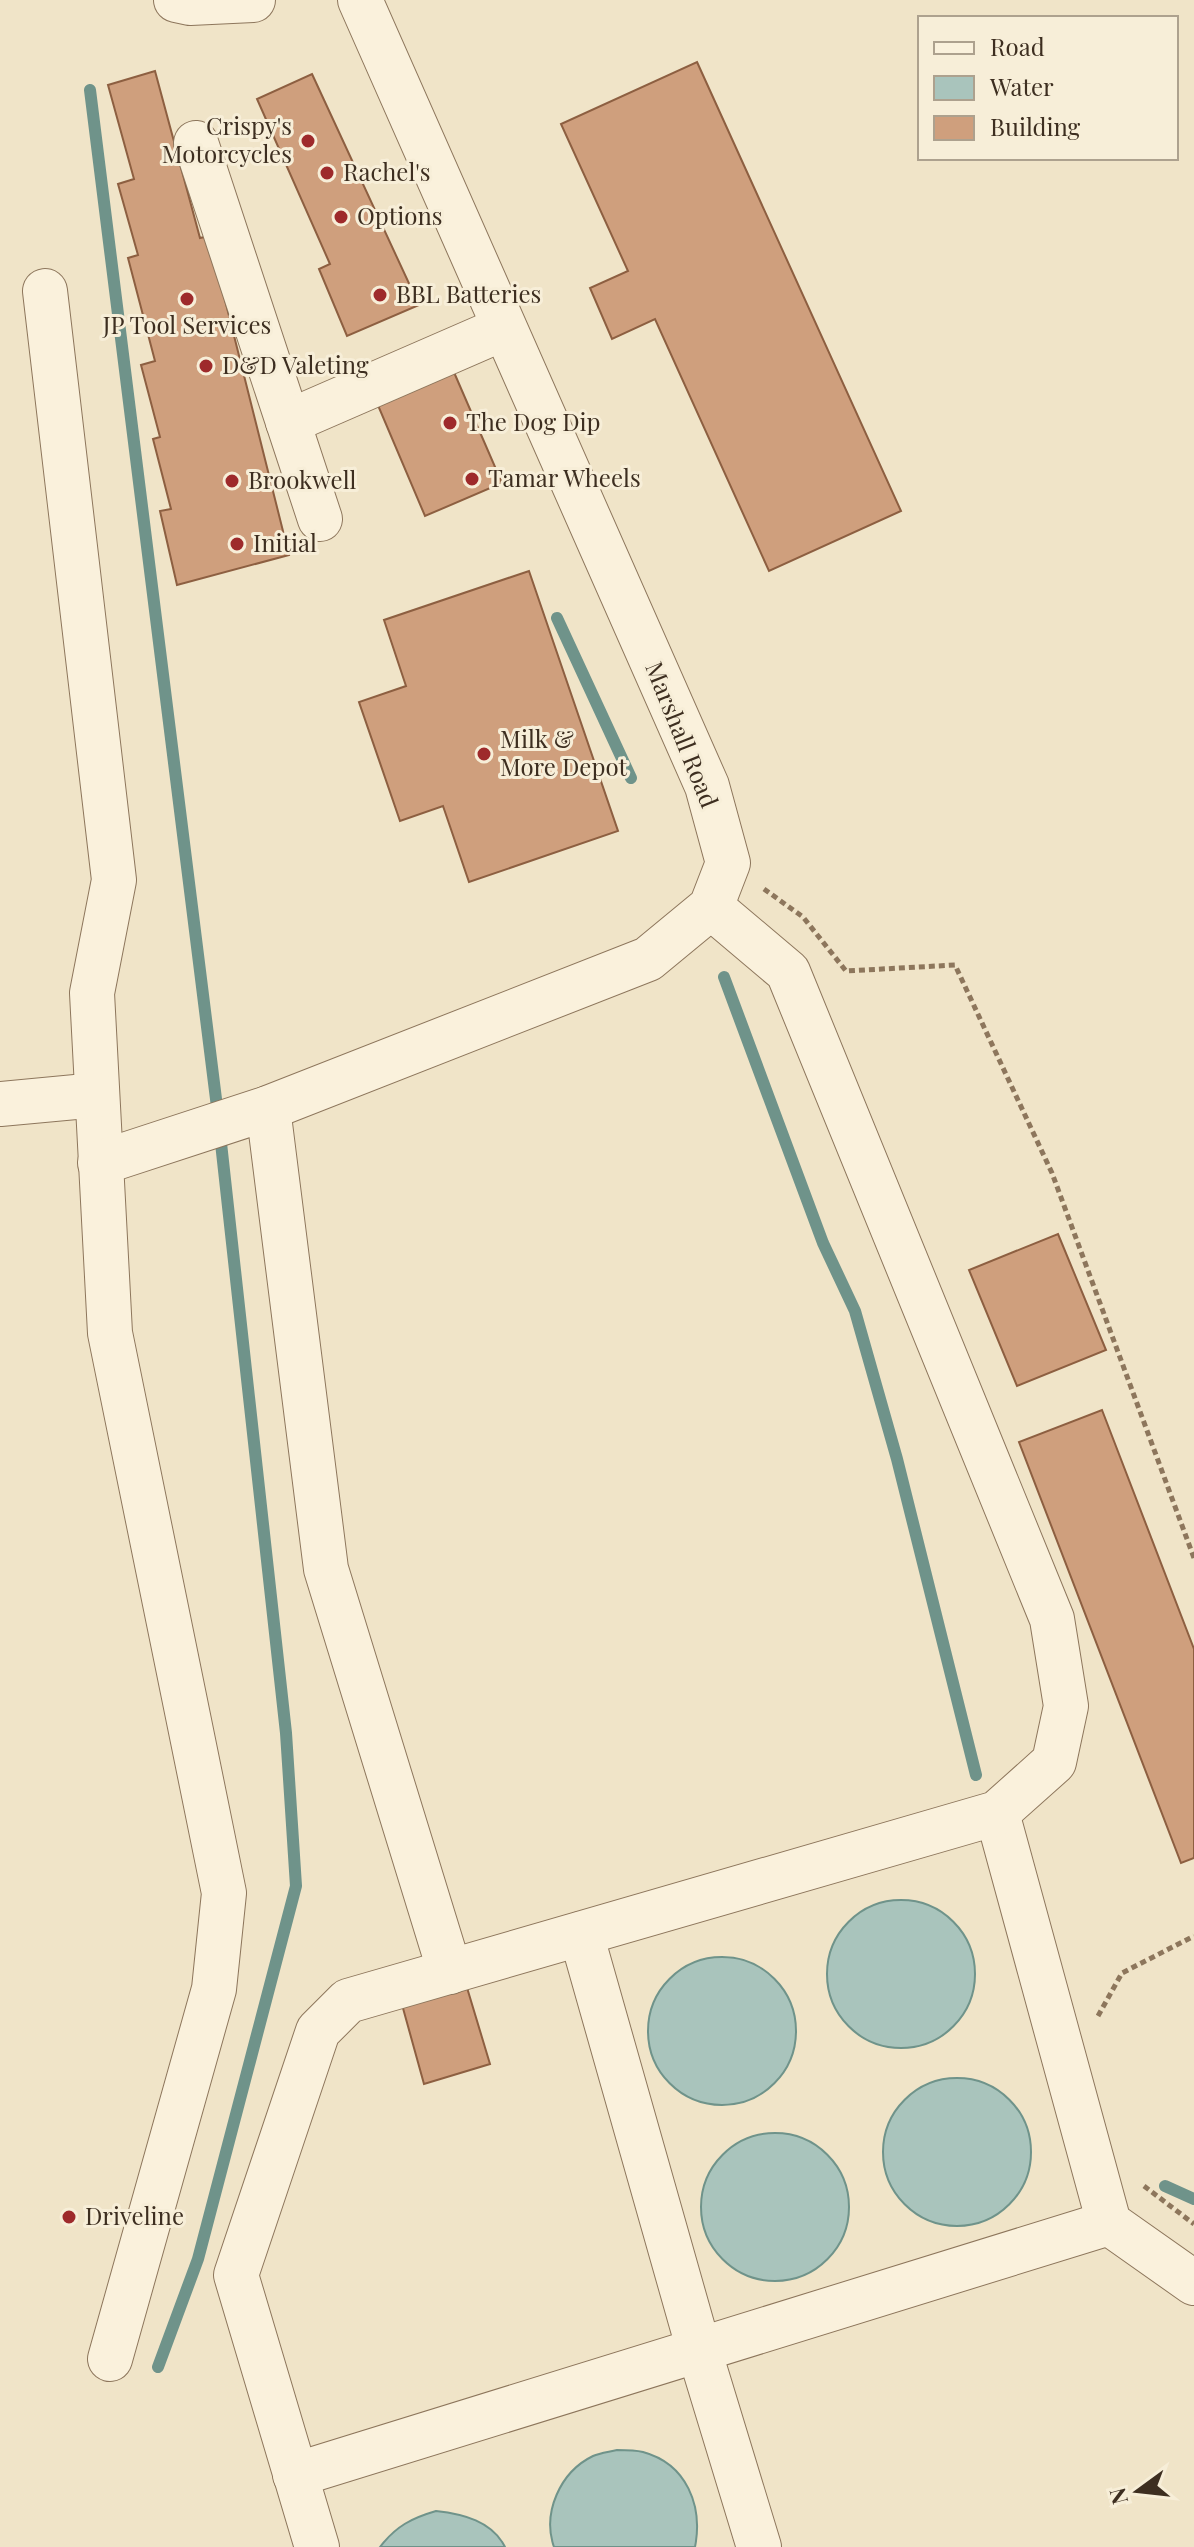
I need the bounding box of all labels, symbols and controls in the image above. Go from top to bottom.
legend [918,16,1178,160]
text: Road [990,30,1045,62]
text: Water [989,70,1054,102]
place label: Crispy's Motorcycles [162,109,292,169]
text: Building [990,110,1081,142]
marker: Crispy's Motorcycles [299,132,317,150]
place label: Rachel's [343,155,431,187]
marker: Rachel's [318,164,336,182]
place label: Options [357,199,442,231]
marker: Options [332,208,350,226]
place label: BBL Batteries [396,277,541,309]
marker: BBL Batteries [371,286,389,304]
marker: JP Tool Services [178,290,196,308]
place label: JP Tool Services [102,308,271,340]
place label: D&D Valeting [222,348,369,380]
marker: D&D Valeting [197,357,215,375]
place label: The Dog Dip [466,405,600,437]
marker: The Dog Dip [441,414,459,432]
place label: Tamar Wheels [488,461,641,493]
place label: Brookwell [248,463,357,495]
marker: Tamar Wheels [463,470,481,488]
marker: Brookwell [223,472,241,490]
place label: Initial [253,526,317,558]
marker: Initial [228,535,246,553]
street label: Marshall Road [639,657,727,812]
place label: Milk & More Depot [500,722,628,782]
marker: Milk & More Depot [475,745,493,763]
place label: Driveline [85,2199,184,2231]
marker: Driveline [60,2208,78,2226]
north arrow [1098,2451,1178,2531]
text: N [1101,2485,1134,2508]

